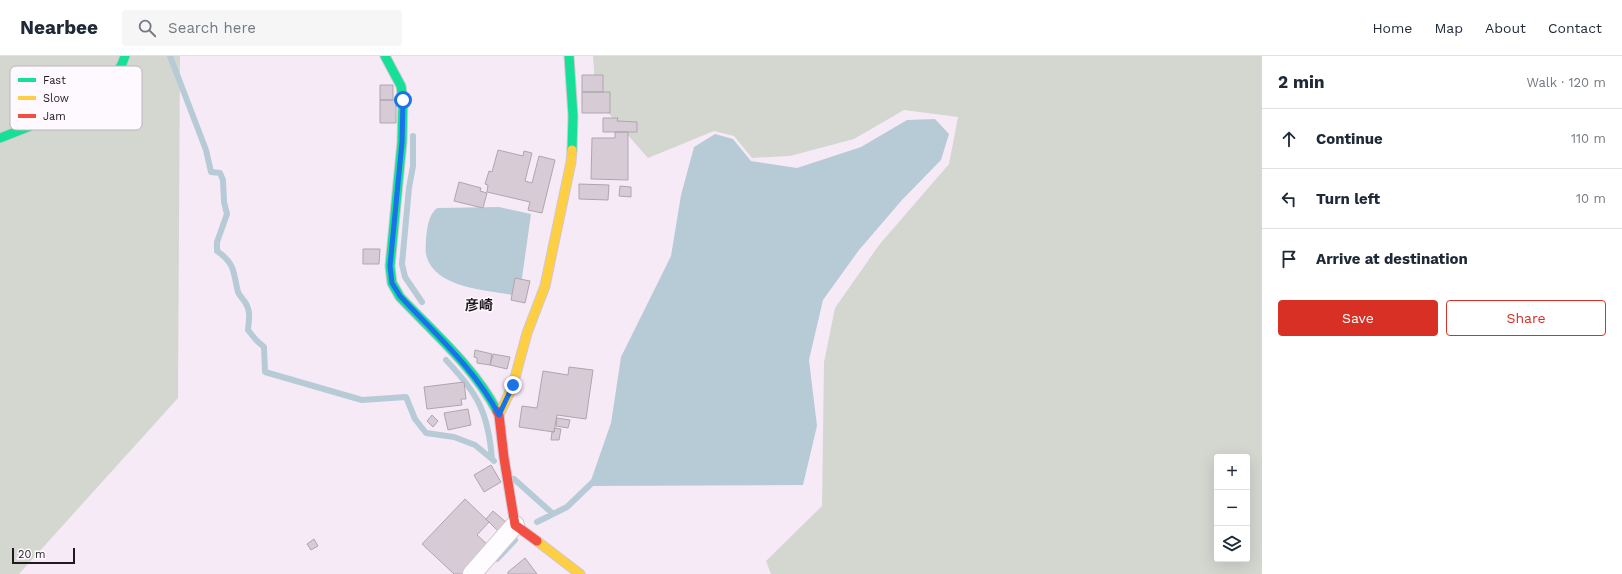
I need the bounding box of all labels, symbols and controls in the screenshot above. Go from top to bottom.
search box [122,10,402,46]
text: Nearbee [20,16,98,39]
icon: search [136,17,158,39]
text: Search here [168,19,256,37]
text: Home [1372,20,1412,36]
text: Map [1434,20,1463,36]
text: About [1485,20,1526,36]
text: Contact [1548,20,1602,36]
legend [10,66,142,130]
text: 2 min [1278,72,1324,92]
text: Fast [43,74,66,87]
text: Walk · 120 m [1527,75,1606,90]
route start [394,91,412,109]
text: Slow [43,92,69,105]
text: Jam [43,110,66,123]
icon: ahead [1278,128,1300,150]
text: Continue [1316,130,1383,148]
text: 110 m [1571,131,1606,146]
icon: left [1278,188,1300,210]
text: Turn left [1316,190,1380,208]
text: 10 m [1576,191,1606,206]
icon: arrive [1278,248,1300,270]
text: Arrive at destination [1316,250,1468,268]
district label: 彦崎 [465,297,493,313]
button: Save [1278,300,1438,336]
button: Share [1446,300,1606,336]
route end [504,376,522,394]
map controls [1214,454,1250,562]
button: + [1214,454,1250,490]
button: − [1214,490,1250,526]
button: layers [1214,526,1250,562]
scale bar [12,546,75,565]
text: 20 m [18,548,46,561]

